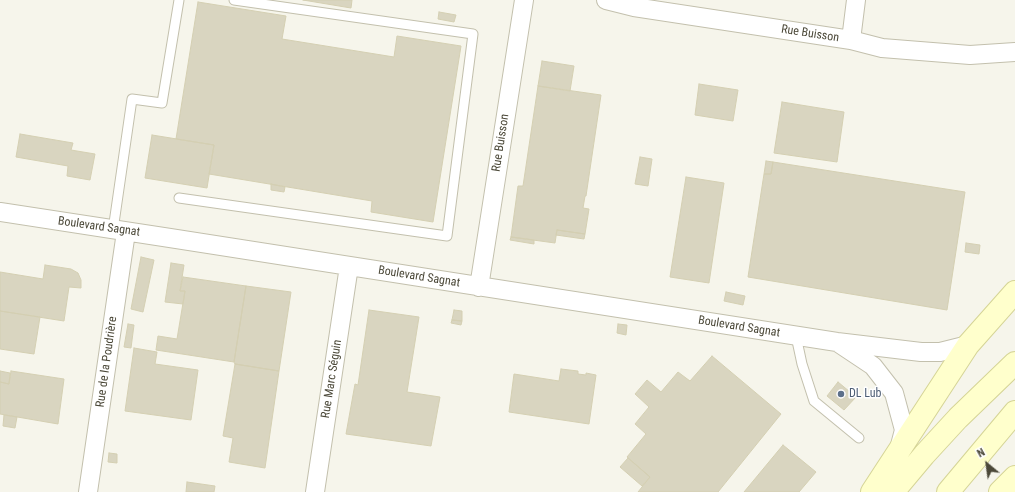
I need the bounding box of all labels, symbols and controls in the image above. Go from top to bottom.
street label: Rue Buisson [780,22,840,46]
street label: Rue Buisson [489,113,513,173]
street label: Boulevard Sagnat [57,214,141,240]
street label: Boulevard Sagnat [377,263,461,291]
street label: Boulevard Sagnat [697,313,781,341]
street label: Rue de la Poudrière [93,316,121,408]
street label: Rue Marc Séguin [319,339,345,419]
place label: DL Lub [849,387,881,401]
marker: DL Lub [836,389,846,399]
north arrow [967,444,1007,484]
text: N [975,446,987,460]

